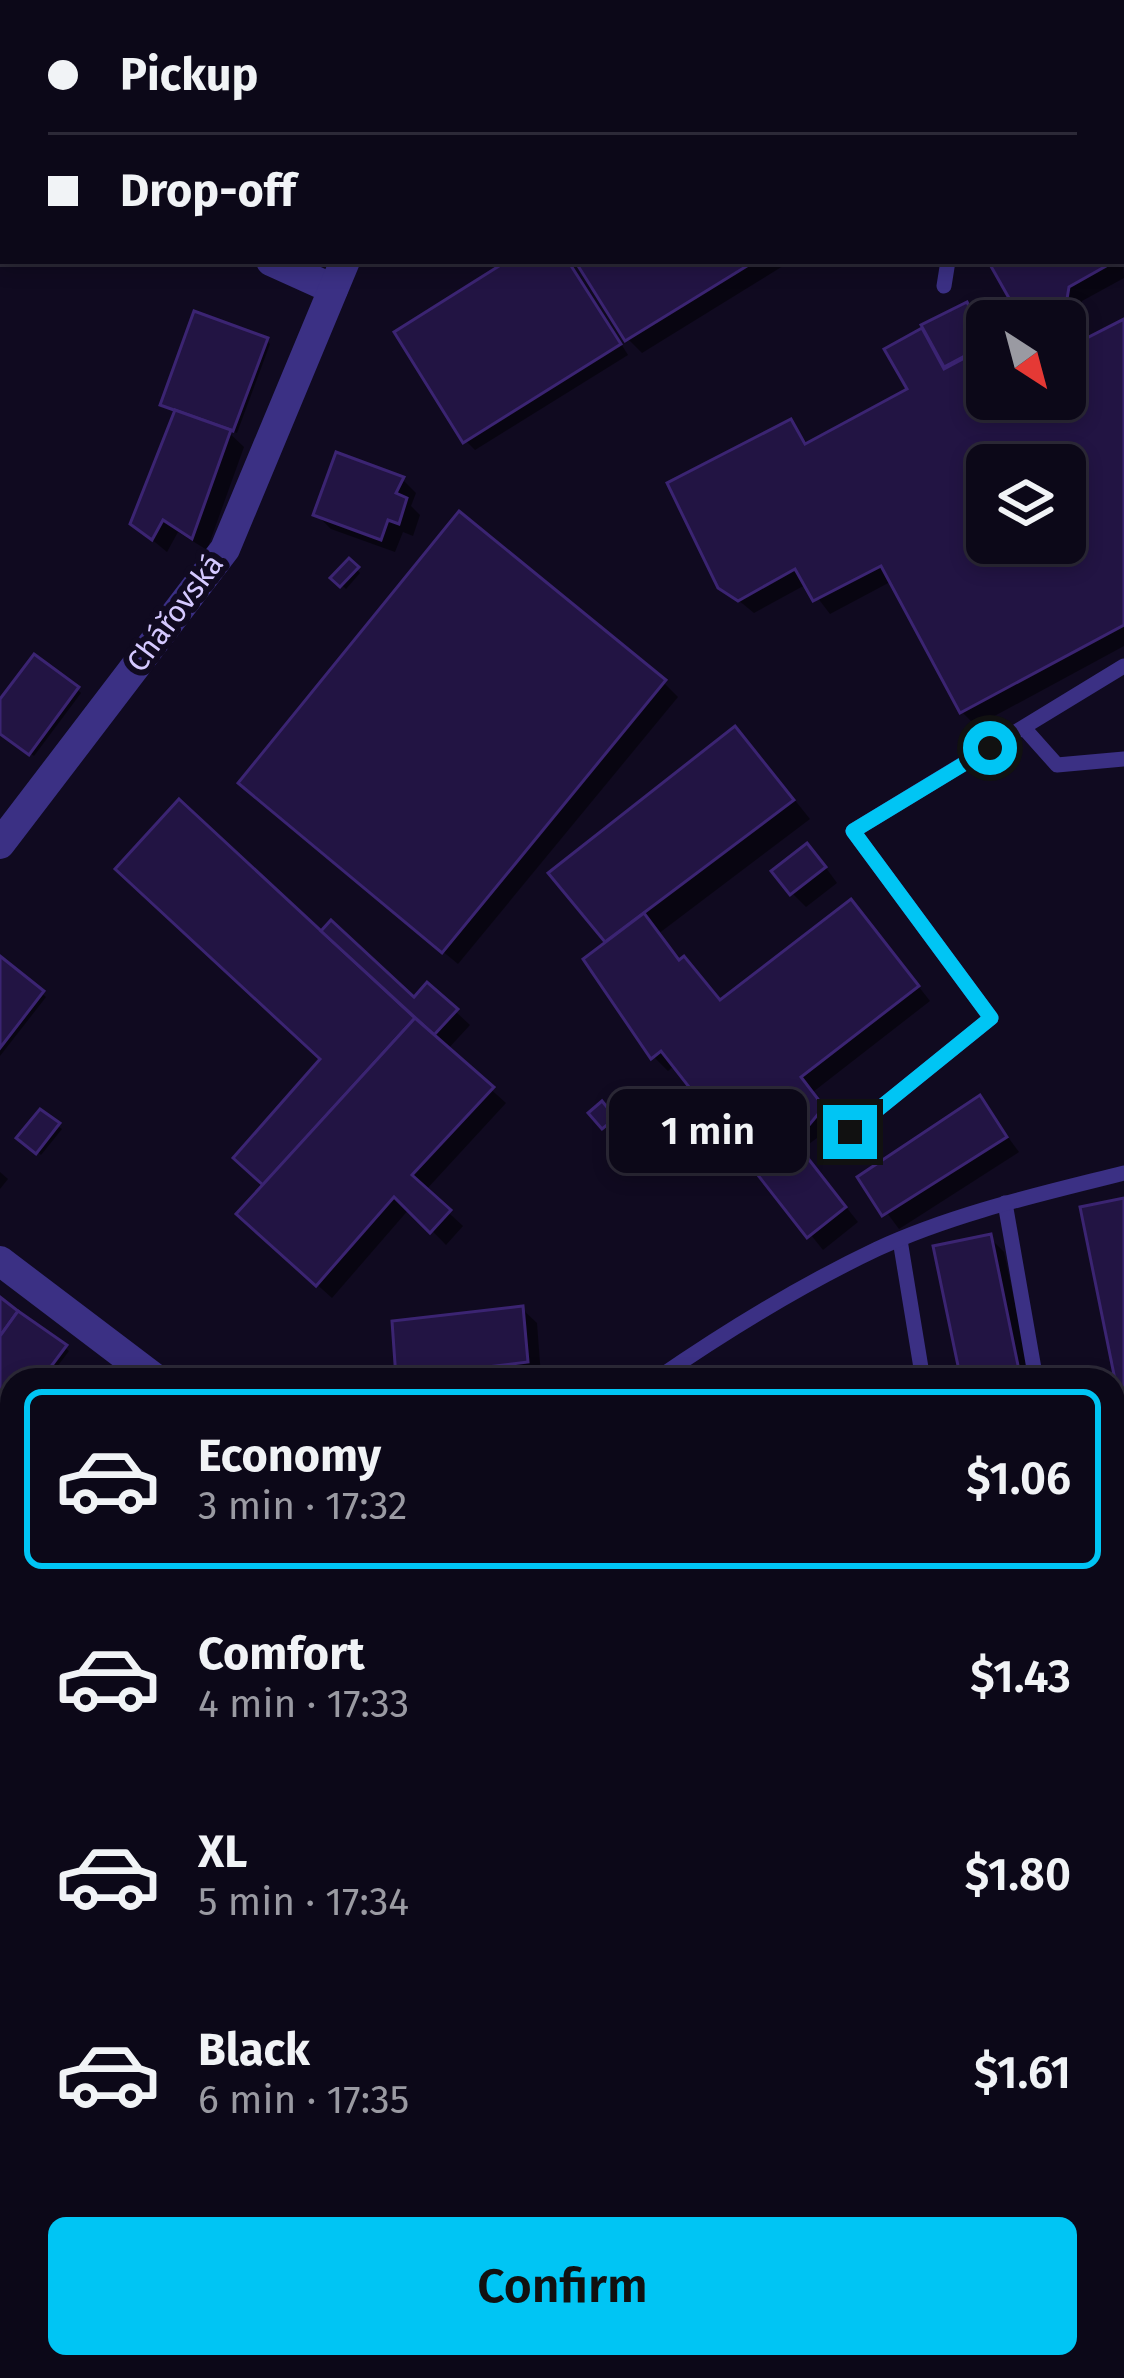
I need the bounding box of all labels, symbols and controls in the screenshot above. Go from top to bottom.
text: Pickup [120,48,258,102]
text: Drop-off [120,164,296,218]
north arrow [966,300,1086,420]
map controls [966,300,1086,564]
button: layers [966,444,1086,564]
street label: Chářovská [119,547,231,679]
route start [963,721,1017,775]
callout: 1 min [610,1090,808,1174]
route end [823,1105,877,1159]
text: 1 min [661,1108,755,1154]
icon: car [54,1425,162,1533]
text: Economy [198,1429,381,1483]
text: $1.06 [966,1452,1071,1506]
text: 3 min · 17:32 [198,1483,407,1529]
icon: car [54,1623,162,1731]
text: Comfort [198,1627,365,1681]
text: $1.43 [970,1650,1071,1704]
text: 4 min · 17:33 [198,1681,409,1727]
icon: car [54,1821,162,1929]
text: XL [198,1825,247,1879]
text: $1.80 [965,1848,1071,1902]
text: 5 min · 17:34 [198,1879,409,1925]
icon: car [54,2019,162,2127]
text: Black [198,2023,310,2077]
text: $1.61 [974,2046,1071,2100]
text: 6 min · 17:35 [198,2077,409,2123]
button: Confirm [48,2217,1077,2355]

